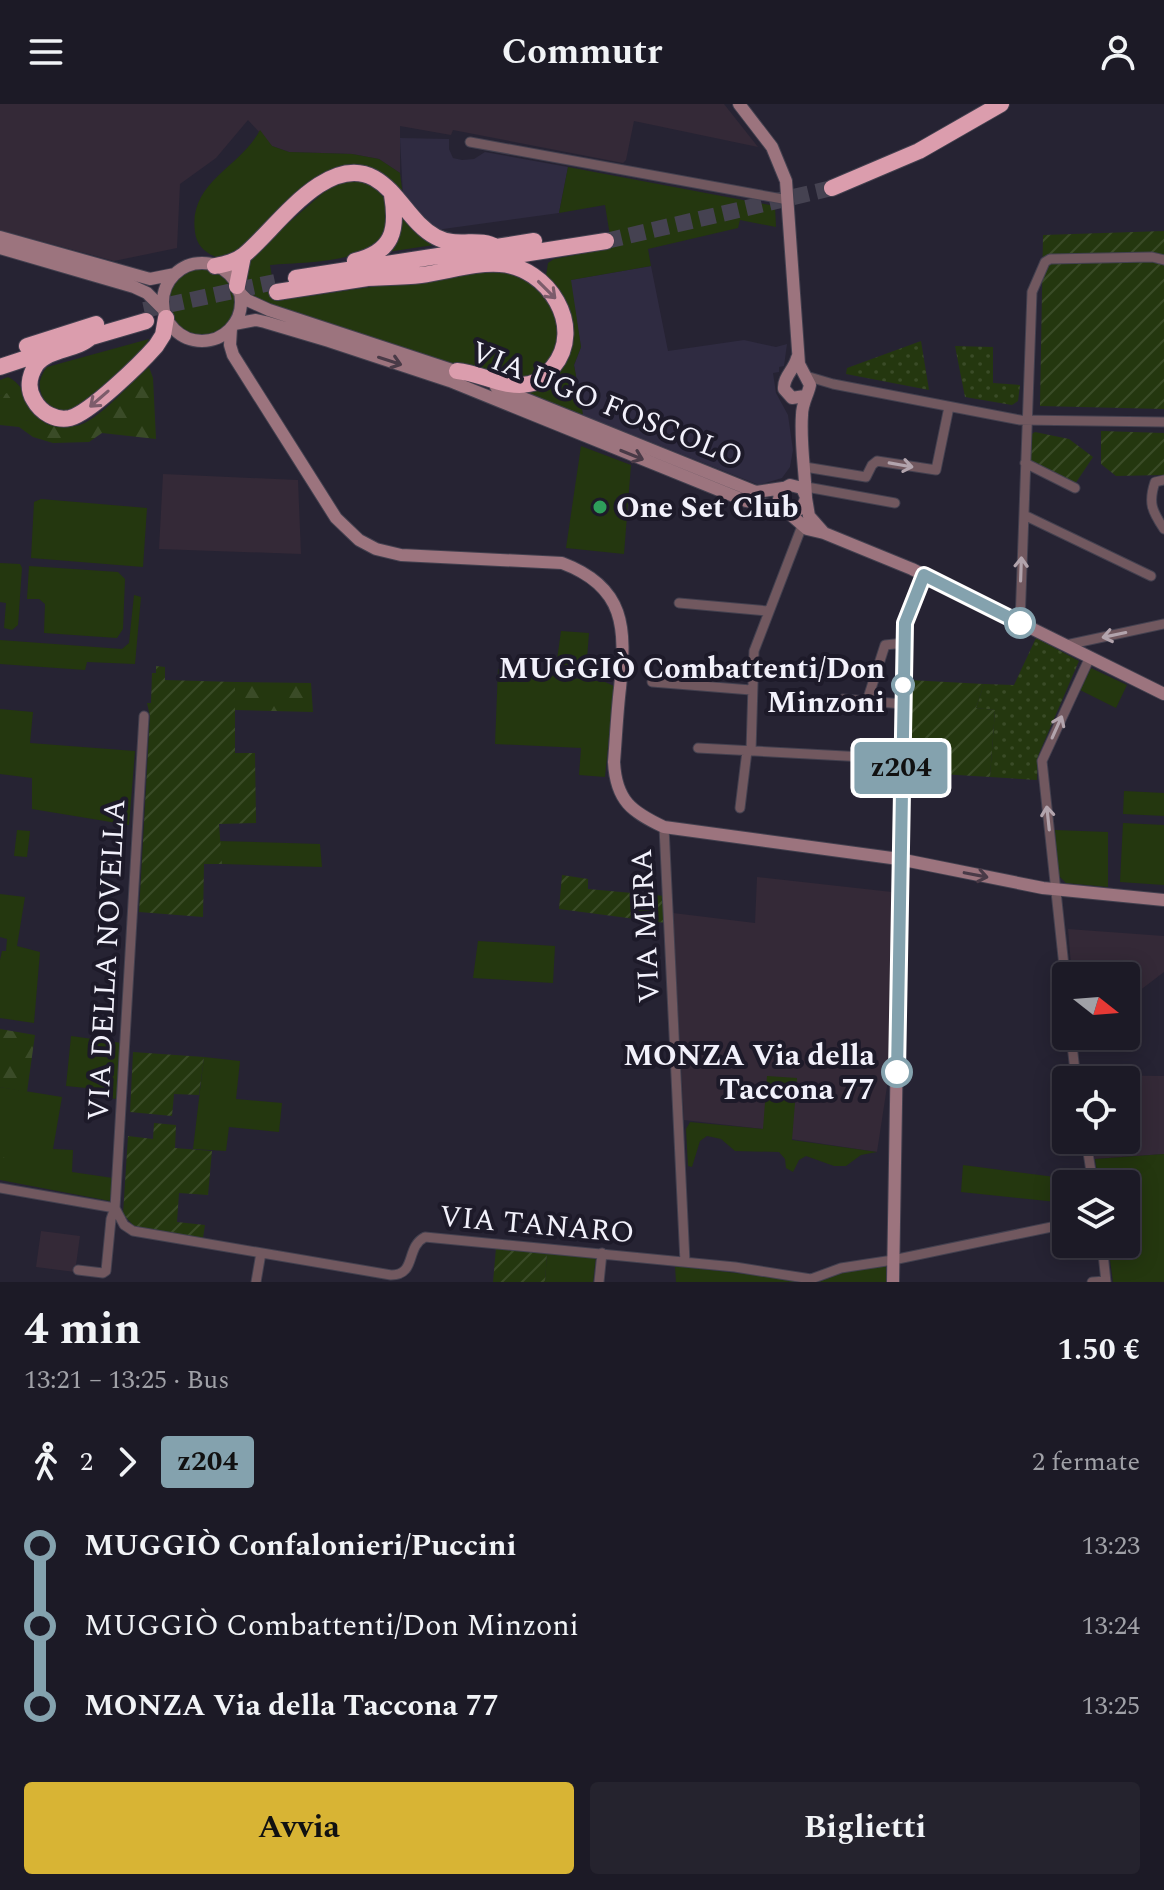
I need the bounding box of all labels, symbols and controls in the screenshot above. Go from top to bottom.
text: Commutr [502,25,662,80]
icon: menu [24,30,68,74]
icon: person [1096,30,1140,74]
one-way arrow [537,280,556,299]
street label: VIA UGO FOSCOLO [463,329,750,481]
one-way arrow [377,354,402,369]
one-way arrow [89,390,109,408]
one-way arrow [619,449,644,463]
one-way arrow [887,458,913,473]
place label: One Set Club [616,485,798,531]
marker: One Set Club [591,498,609,516]
one-way arrow [1014,556,1029,583]
unlabelled marker [1005,608,1035,638]
one-way arrow [1102,628,1128,643]
place label: MUGGIÒ Combattenti/Don Minzoni [499,646,885,726]
marker: MUGGIÒ Combattenti/Don Minzoni [892,674,914,696]
one-way arrow [1050,715,1065,739]
line badge: z204 [845,742,957,794]
text: z204 [870,746,932,789]
street label: VIA DELLA NOVELLA [76,798,138,1122]
one-way arrow [1040,805,1055,832]
street label: VIA MERA [619,848,673,1004]
one-way arrow [962,868,988,883]
north arrow [1052,962,1140,1050]
map controls [1052,962,1140,1258]
place label: MONZA Via della Taccona 77 [623,1033,876,1113]
marker: MONZA Via della Taccona 77 [882,1057,912,1087]
button: locate [1052,1066,1140,1154]
button: layers [1052,1170,1140,1258]
street label: VIA TANARO [438,1194,636,1256]
text: 4 min [24,1296,141,1363]
text: 1.50 € [1057,1327,1140,1373]
text: 13:21 – 13:25 · Bus [24,1360,229,1400]
icon: walk [24,1440,68,1484]
icon: forward [105,1440,149,1484]
text: z204 [177,1440,238,1483]
text: 2 [80,1442,93,1482]
text: 2 fermate [1032,1442,1140,1482]
text: MUGGIÒ Confalonieri/Puccini [84,1523,516,1569]
text: 13:23 [1081,1526,1140,1566]
text: MUGGIÒ Combattenti/Don Minzoni [84,1603,579,1649]
text: 13:24 [1081,1606,1140,1646]
text: MONZA Via della Taccona 77 [84,1683,499,1729]
text: 13:25 [1081,1686,1140,1726]
button: Avvia [24,1782,574,1874]
button: Biglietti [590,1782,1140,1874]

